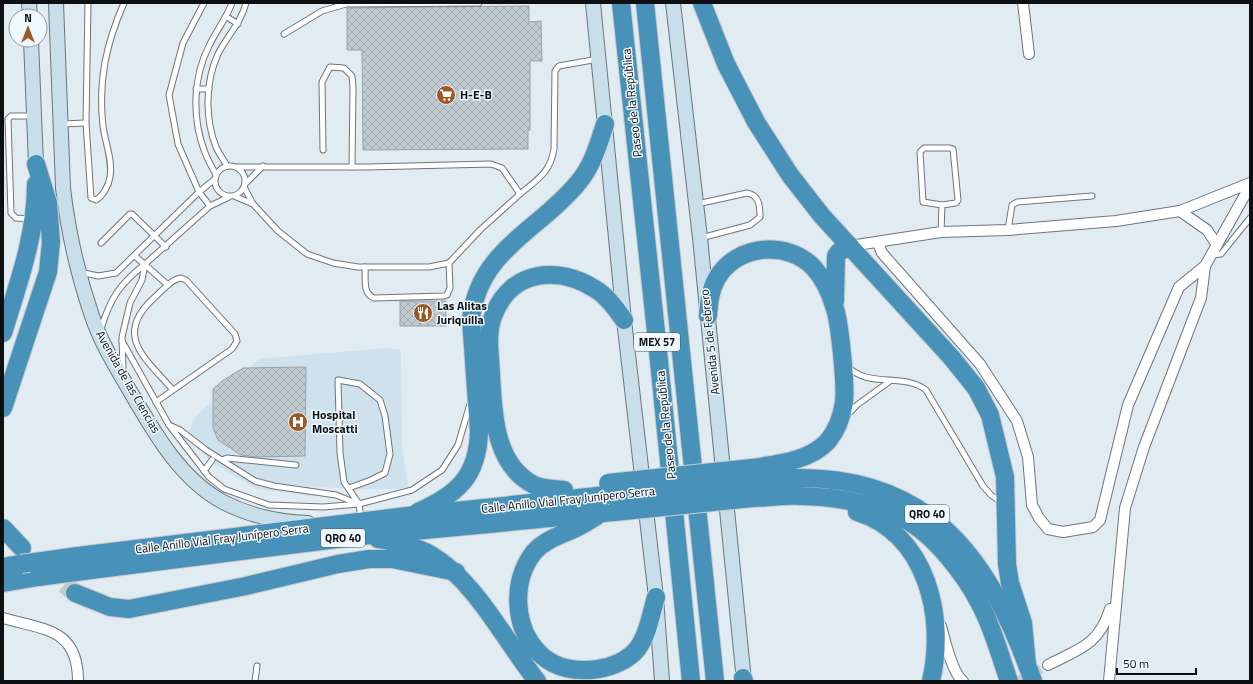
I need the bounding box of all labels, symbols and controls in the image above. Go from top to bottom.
north arrow [8,8,48,48]
text: N [24,10,32,26]
street label: Paseo de la República [616,48,647,158]
supermarket icon: H-E-B [435,84,457,106]
place label: H-E-B [460,85,492,104]
street label: Avenida 5 de Febrero [695,288,724,396]
place label: Las Alitas Juriquilla [437,296,487,329]
restaurant icon: Las Alitas Juriquilla [412,302,434,324]
street label: Avenida de las Ciencias [91,327,166,437]
road number: MEX 57 [634,333,680,351]
street label: Paseo de la República [650,370,681,480]
place label: Hospital Moscatti [312,405,358,438]
hospital icon: Hospital Moscatti [287,411,309,433]
street label: Calle Anillo Vial Fray Junípero Serra [480,481,656,518]
road number: QRO 40 [905,505,949,523]
street label: Calle Anillo Vial Fray Junípero Serra [134,518,310,559]
road number: QRO 40 [321,529,365,547]
scale bar [1117,650,1196,676]
text: 50 m [1123,654,1149,673]

